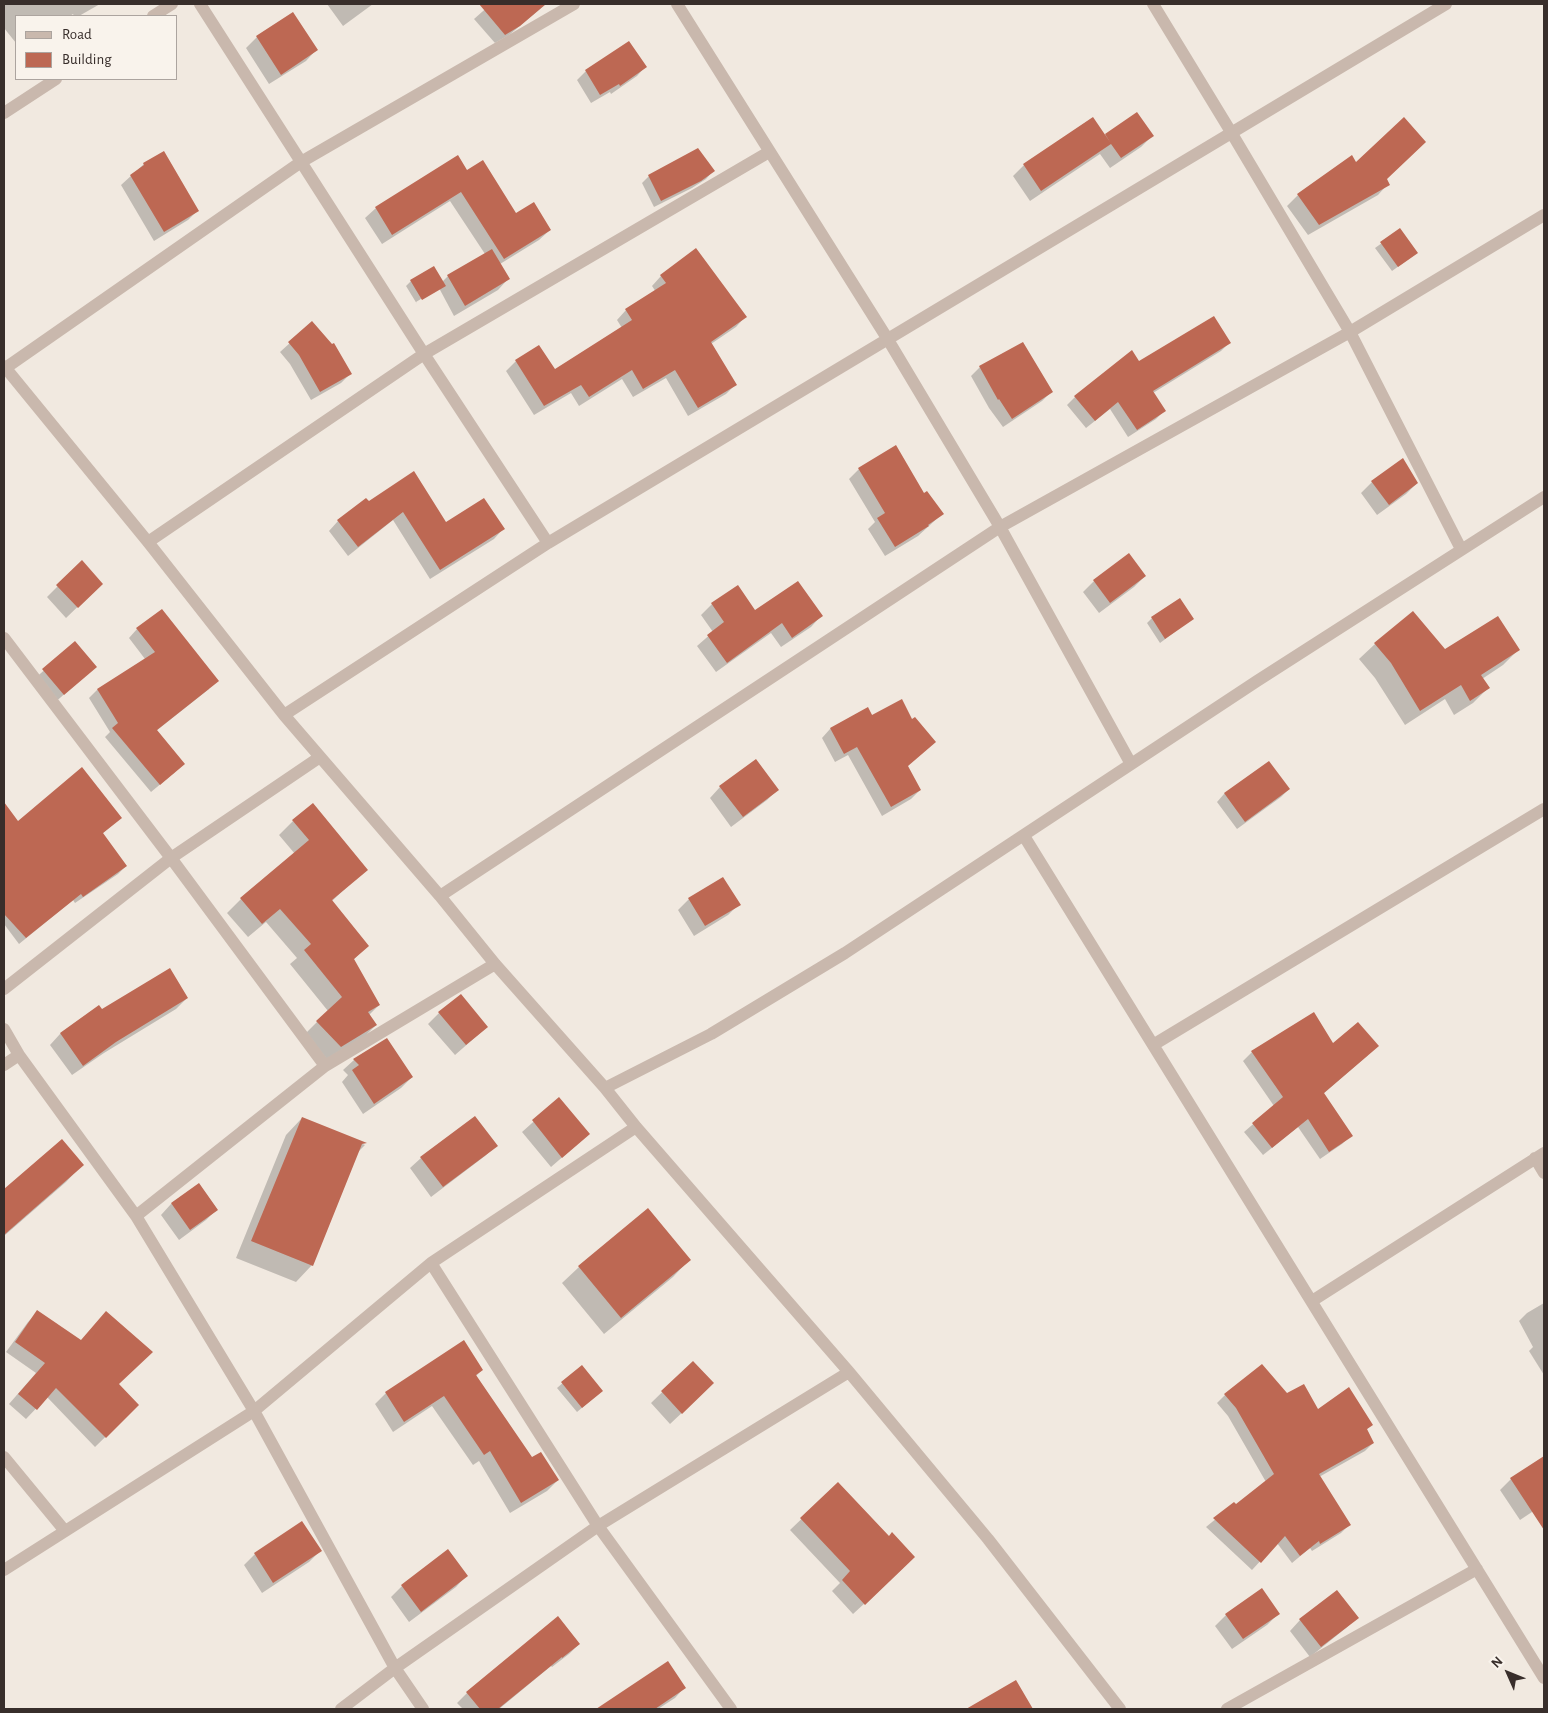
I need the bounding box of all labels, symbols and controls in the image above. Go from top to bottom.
legend [15,15,178,80]
text: Road [62,27,92,42]
text: Building [62,52,112,67]
north arrow [1483,1648,1533,1698]
text: N [1489,1654,1506,1671]

